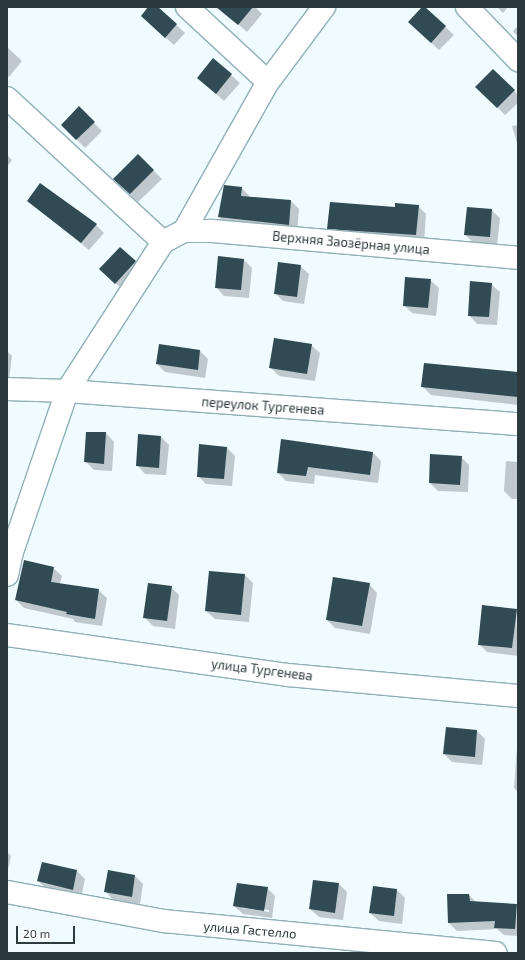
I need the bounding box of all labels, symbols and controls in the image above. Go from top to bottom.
street label: Верхняя Заозёрная улица [272,228,430,258]
street label: переулок Тургенева [201,394,325,418]
street label: улица Тургенева [210,656,314,684]
scale bar [18,918,77,944]
street label: улица Гастелло [203,918,297,942]
text: 20 m [23,926,50,940]

